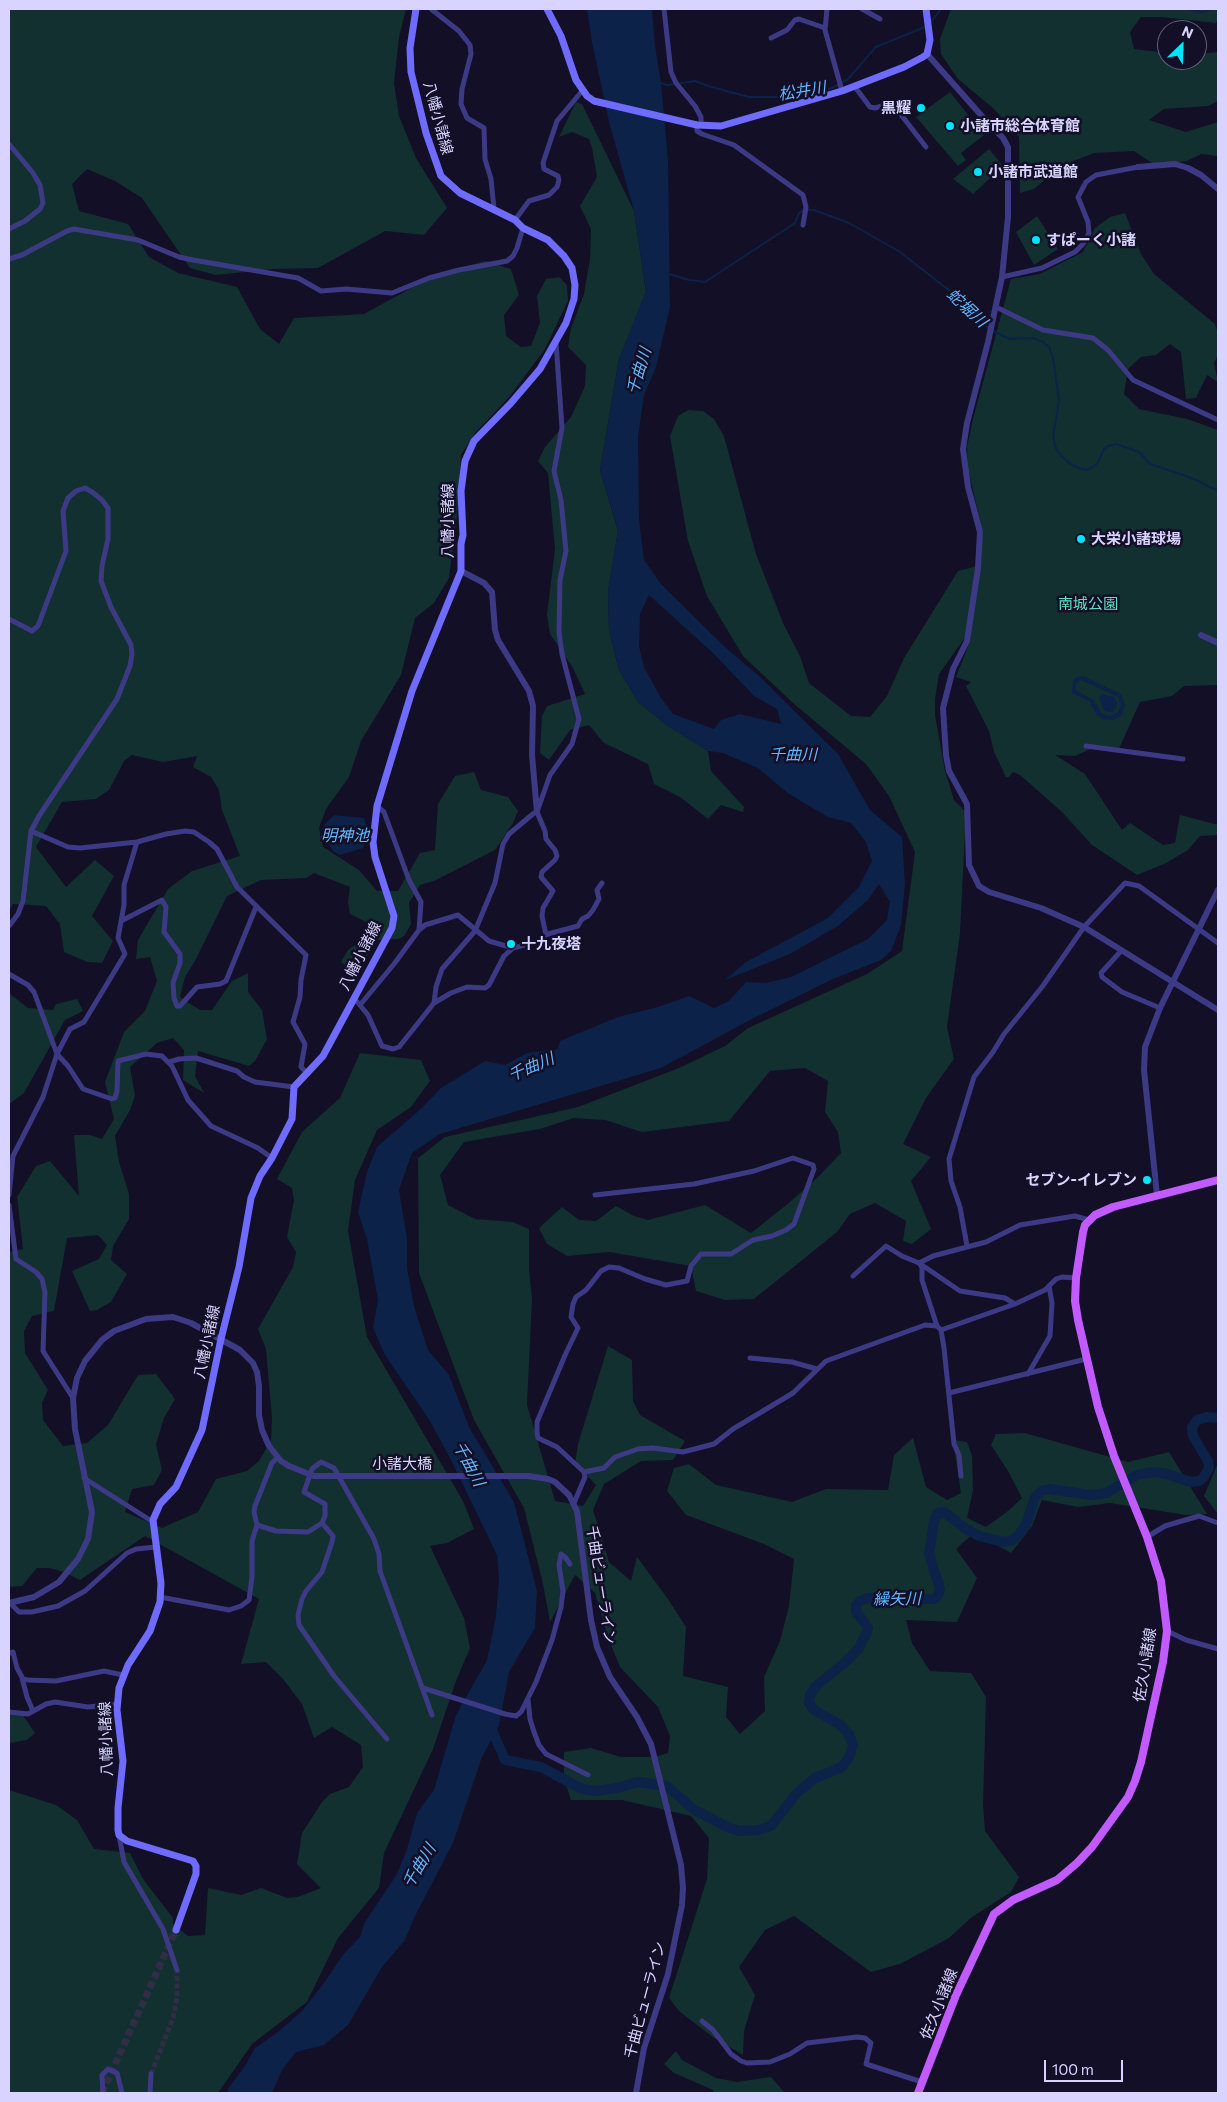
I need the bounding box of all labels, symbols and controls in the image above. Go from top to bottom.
north arrow [1157,20,1207,70]
text: N [1180,22,1196,42]
water label: 松井川 [777,78,827,104]
street label: 八幡小諸線 [420,79,456,157]
place label: 黒耀 [881,99,911,117]
marker: 黒耀 [915,102,927,114]
place label: 小諸市総合体育館 [960,117,1080,135]
marker: 小諸市総合体育館 [944,120,956,132]
place label: 小諸市武道館 [988,163,1078,181]
marker: 小諸市武道館 [972,166,984,178]
place label: すぱーく小諸 [1046,231,1136,249]
marker: すぱーく小諸 [1030,234,1042,246]
water label: 蛇堀川 [943,285,991,331]
water label: 千曲川 [623,345,655,397]
street label: 八幡小諸線 [439,484,457,558]
place label: 大栄小諸球場 [1091,530,1181,548]
marker: 大栄小諸球場 [1075,533,1087,545]
park label: 南城公園 [1058,595,1118,613]
water label: 千曲川 [769,745,817,765]
water label: 明神池 [321,826,369,846]
street label: 八幡小諸線 [335,919,385,993]
place label: 十九夜塔 [521,935,581,953]
marker: 十九夜塔 [505,938,517,950]
water label: 千曲川 [505,1049,557,1085]
place label: セブン-イレブン [1026,1171,1137,1189]
marker: セブン-イレブン [1141,1174,1153,1186]
street label: 八幡小諸線 [190,1303,224,1381]
water label: 千曲川 [449,1438,489,1490]
street label: 小諸大橋 [372,1455,432,1473]
street label: 千曲ビューライン [583,1524,619,1646]
water label: 繰矢川 [873,1589,921,1609]
street label: 佐久小諸線 [1130,1627,1160,1703]
street label: 八幡小諸線 [96,1701,116,1777]
water label: 千曲川 [398,1840,440,1892]
street label: 千曲ビューライン [621,1940,669,2060]
street label: 佐久小諸線 [917,1966,961,2042]
scale bar [1047,2050,1126,2082]
text: 100 m [1052,2060,1094,2078]

